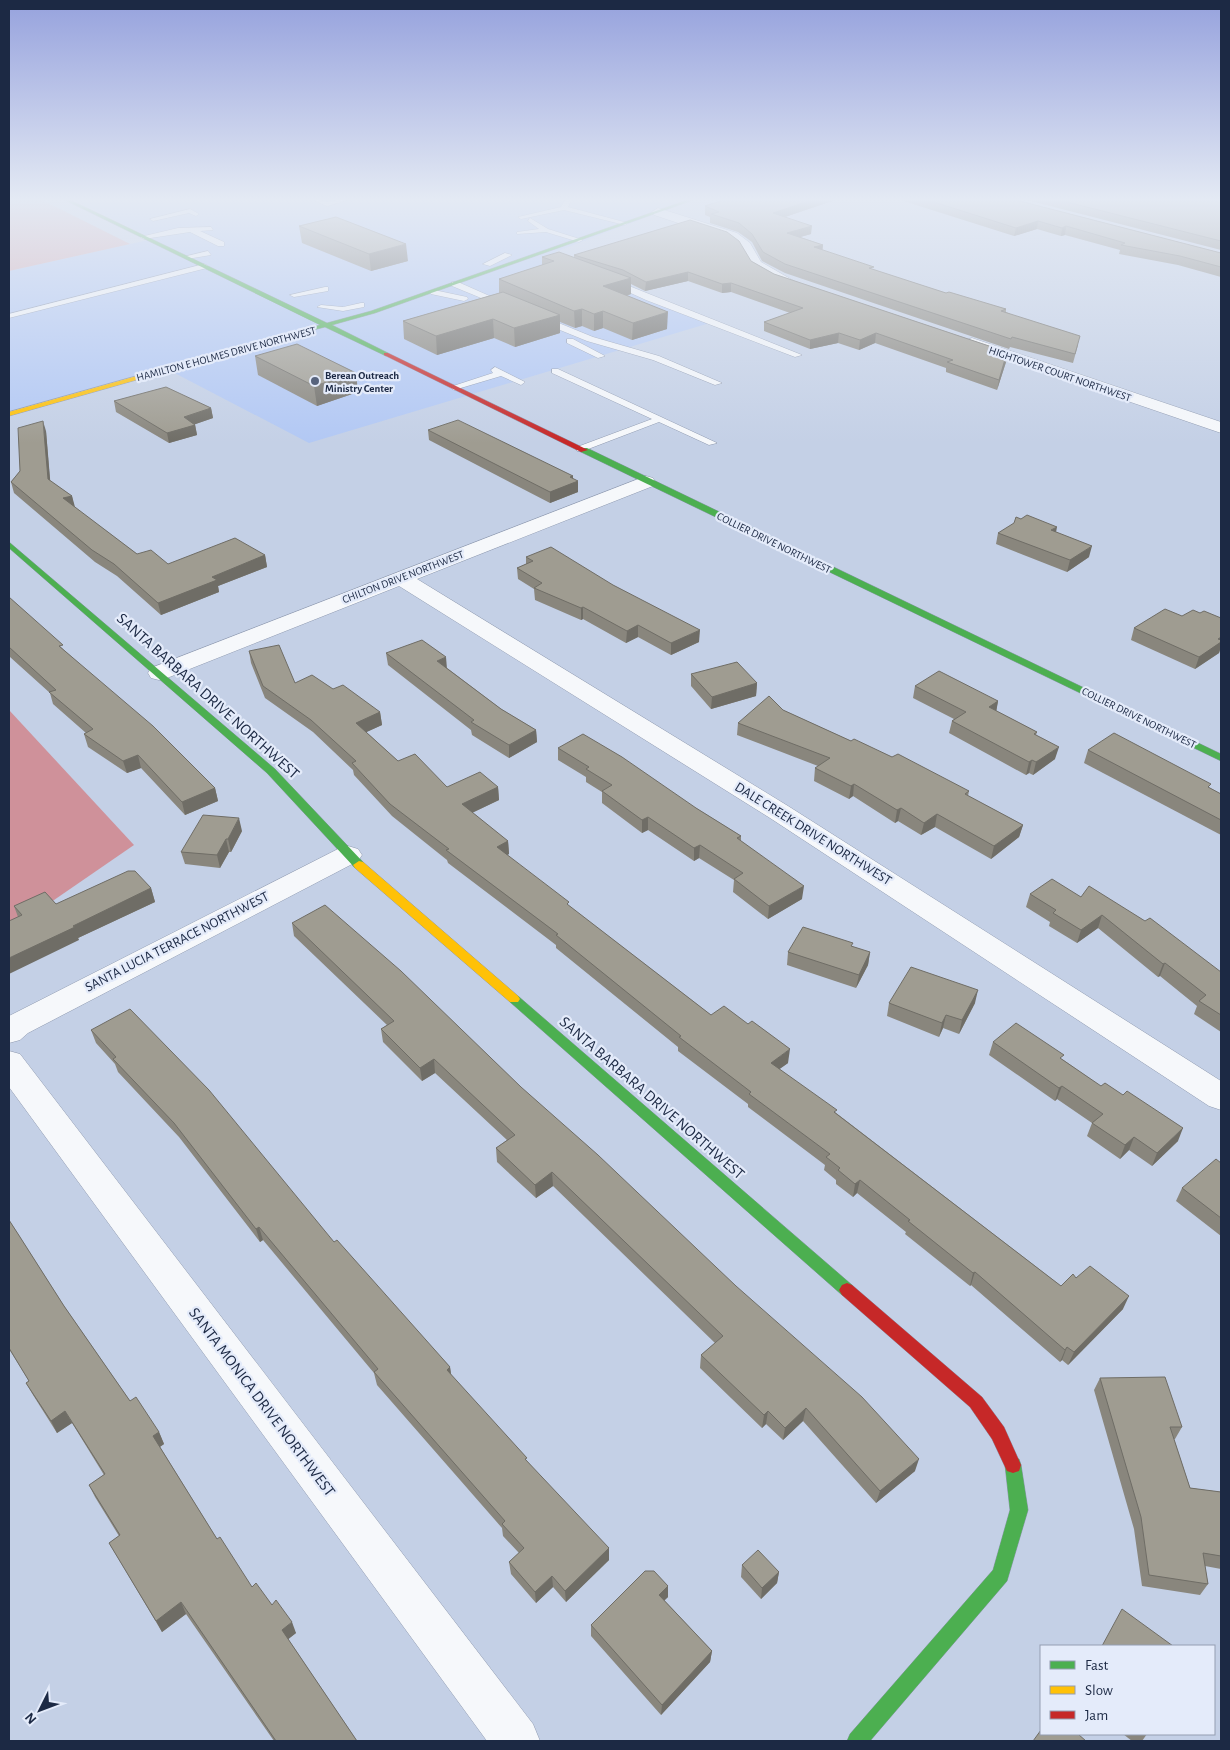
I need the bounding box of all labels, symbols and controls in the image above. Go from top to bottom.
street label: HAMILTON E HOLMES DRIVE NORTHWEST [135,325,318,383]
street label: HIGHTOWER COURT NORTHWEST [987,344,1133,404]
place label: Berean Outreach Ministry Center [325,370,399,394]
marker: Berean Outreach Ministry Center [309,375,321,387]
street label: COLLIER DRIVE NORTHWEST [715,511,833,576]
street label: CHILTON DRIVE NORTHWEST [341,549,466,605]
street label: SANTA BARBARA DRIVE NORTHWEST [114,610,302,782]
street label: COLLIER DRIVE NORTHWEST [1080,686,1198,751]
street label: DALE CREEK DRIVE NORTHWEST [732,780,894,888]
street label: SANTA LUCIA TERRACE NORTHWEST [83,889,271,995]
street label: SANTA BARBARA DRIVE NORTHWEST [557,1014,748,1183]
street label: SANTA MONICA DRIVE NORTHWEST [186,1305,338,1499]
legend [1040,1645,1215,1735]
text: Fast [1085,1658,1109,1673]
text: Slow [1085,1683,1113,1698]
north arrow [15,1685,65,1735]
text: Jam [1085,1708,1108,1723]
text: N [23,1710,40,1726]

